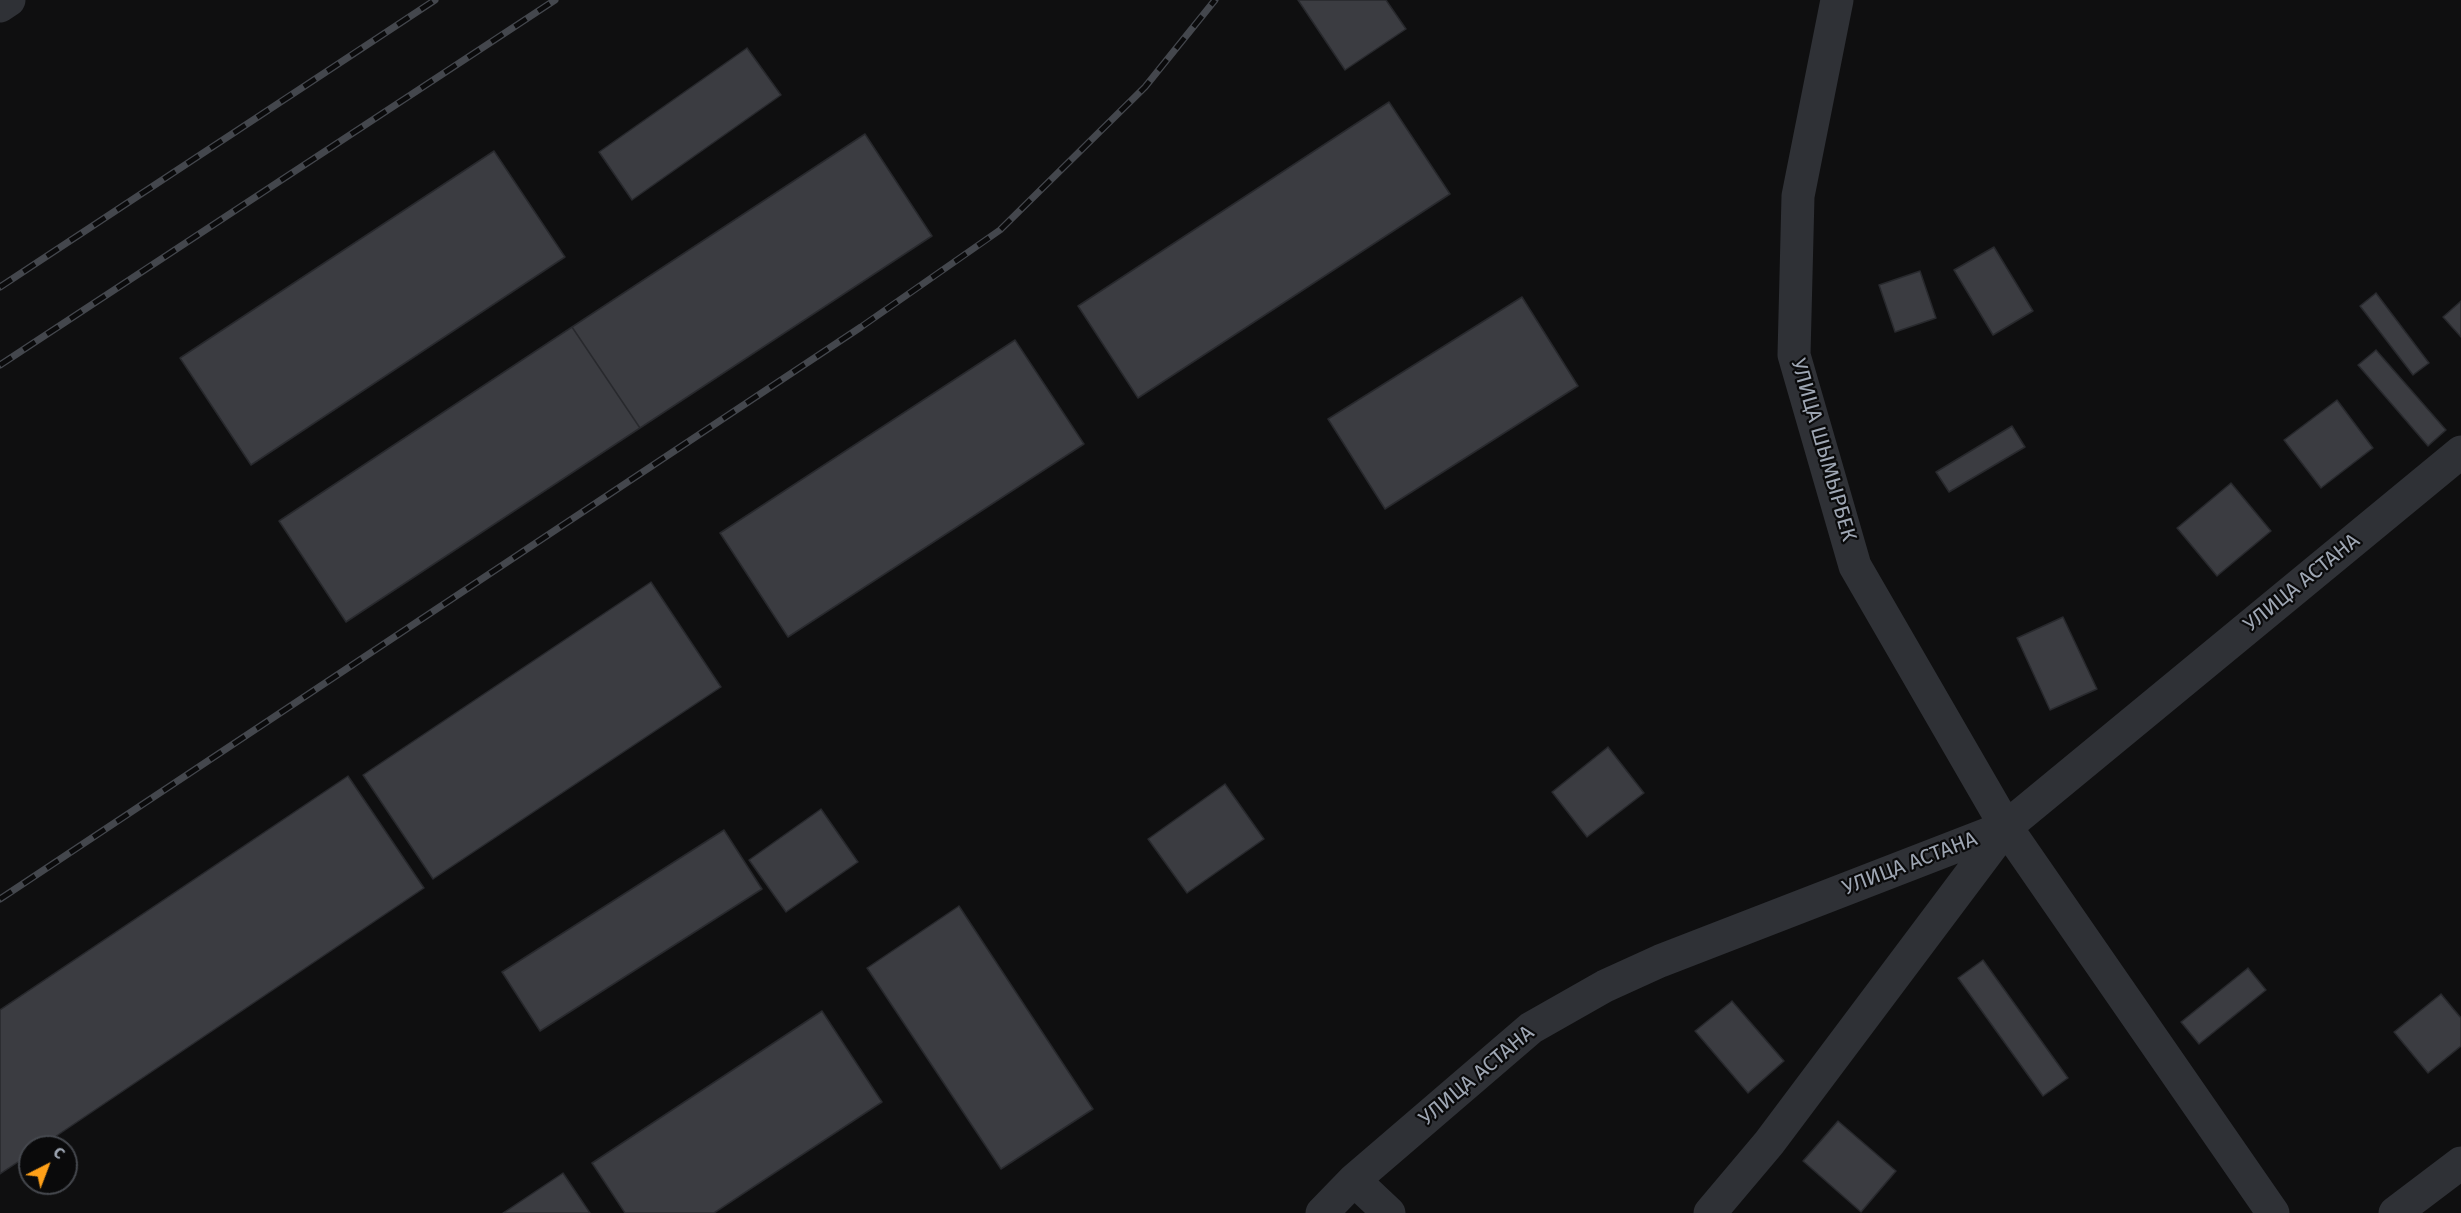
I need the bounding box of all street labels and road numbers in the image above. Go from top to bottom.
street label: УЛИЦА ШЫМЫРБЕК [1785,356,1861,544]
street label: УЛИЦА АСТАНА [2239,528,2365,638]
street label: УЛИЦА АСТАНА [1839,827,1981,901]
street label: УЛИЦА АСТАНА [1414,1021,1540,1131]

